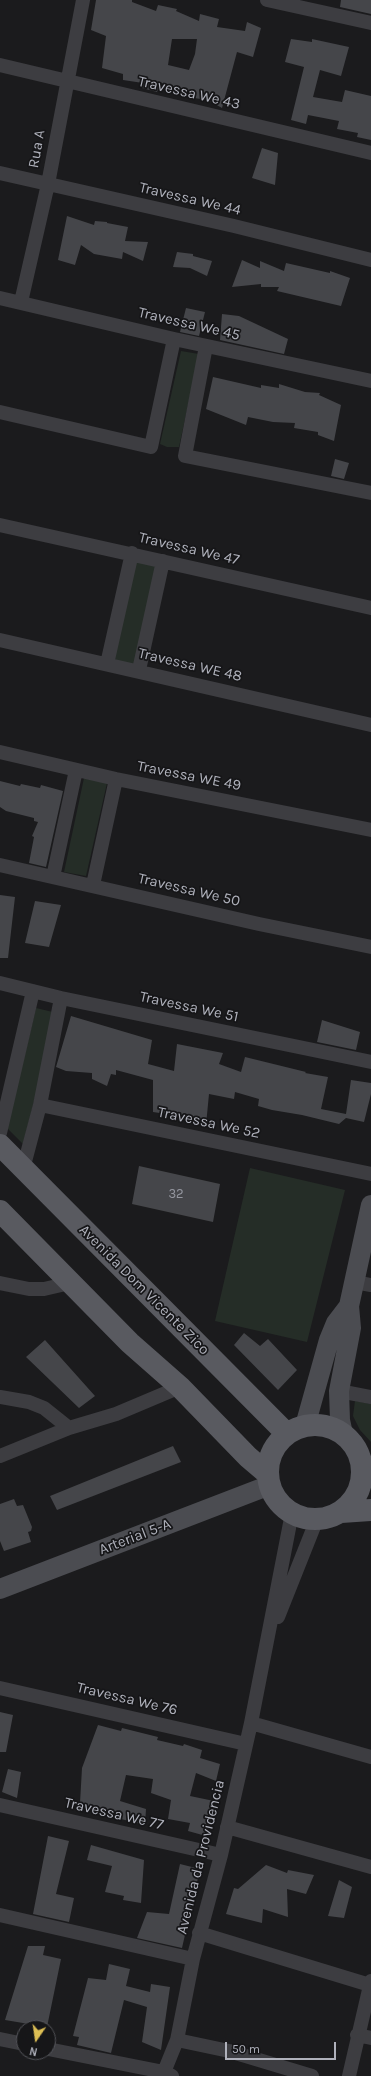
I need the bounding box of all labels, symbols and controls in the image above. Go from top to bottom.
street label: Travessa We 43 [136,72,242,114]
street label: Rua A [25,128,49,170]
street label: Travessa We 44 [137,179,243,219]
street label: Travessa We 45 [136,304,242,344]
street label: Travessa We 47 [137,529,241,569]
street label: Travessa WE 48 [136,644,244,686]
street label: Travessa WE 49 [136,757,242,795]
street label: Travessa We 50 [136,869,242,911]
street label: Travessa We 51 [138,988,240,1026]
street label: Travessa We 52 [156,1103,262,1143]
house number: 32 [168,1186,184,1202]
street label: Avenida Dom Vicente Zico [75,1221,213,1359]
street label: Arterial 5-A [96,1515,174,1559]
street label: Travessa We 76 [75,1679,179,1719]
street label: Avenida da Providencia [173,1778,229,1936]
street label: Travessa We 77 [63,1794,165,1834]
north arrow [16,2020,56,2060]
scale bar [227,2034,338,2060]
text: 50 m [232,2042,260,2056]
text: N [28,2044,39,2058]

